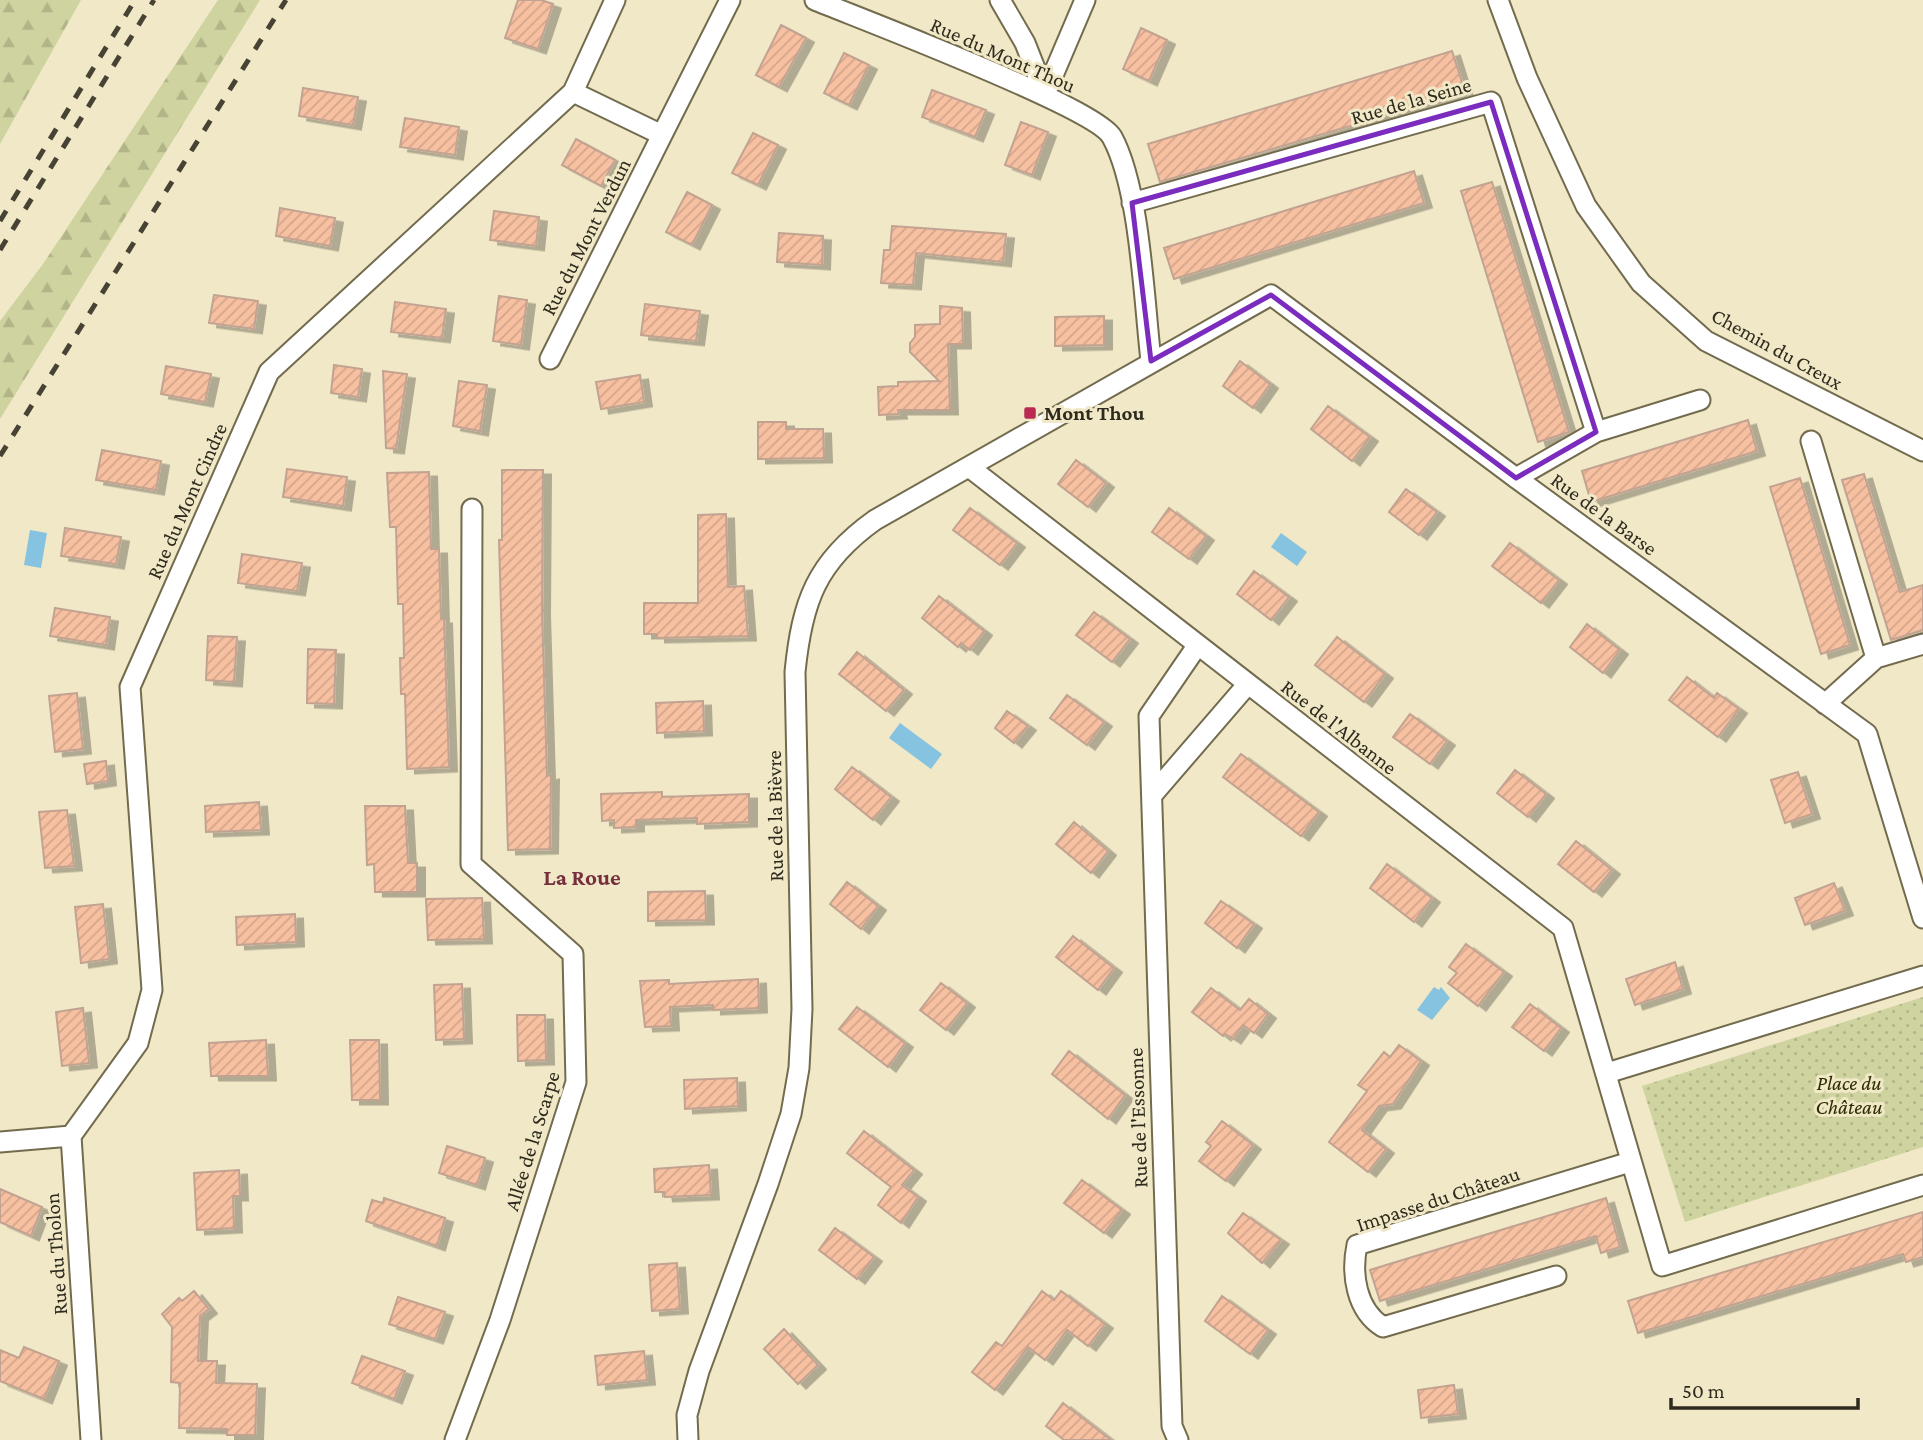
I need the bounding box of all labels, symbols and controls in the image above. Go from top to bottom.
street label: Rue du Mont Thou [927,12,1079,98]
street label: Rue de la Seine [1348,72,1474,130]
street label: Rue du Mont Verdun [536,155,636,319]
street label: Chemin du Creux [1707,303,1847,395]
place label: Mont Thou [1044,401,1144,425]
marker: Mont Thou [1022,405,1038,421]
street label: Rue du Mont Cindre [142,419,232,583]
street label: Rue de la Barse [1546,468,1662,560]
street label: Rue de l'Albanne [1277,674,1401,780]
street label: Rue de la Bièvre [762,750,788,882]
district label: La Roue [543,864,621,890]
street label: Rue de l'Essonne [1124,1047,1152,1189]
street label: Allée de la Scarpe [499,1068,565,1214]
park label: Place du Château [1816,1071,1882,1119]
street label: Impasse du Château [1353,1161,1523,1237]
street label: Rue du Tholon [40,1192,72,1316]
scale bar [1671,1366,1858,1410]
text: 50 m [1682,1379,1725,1403]

